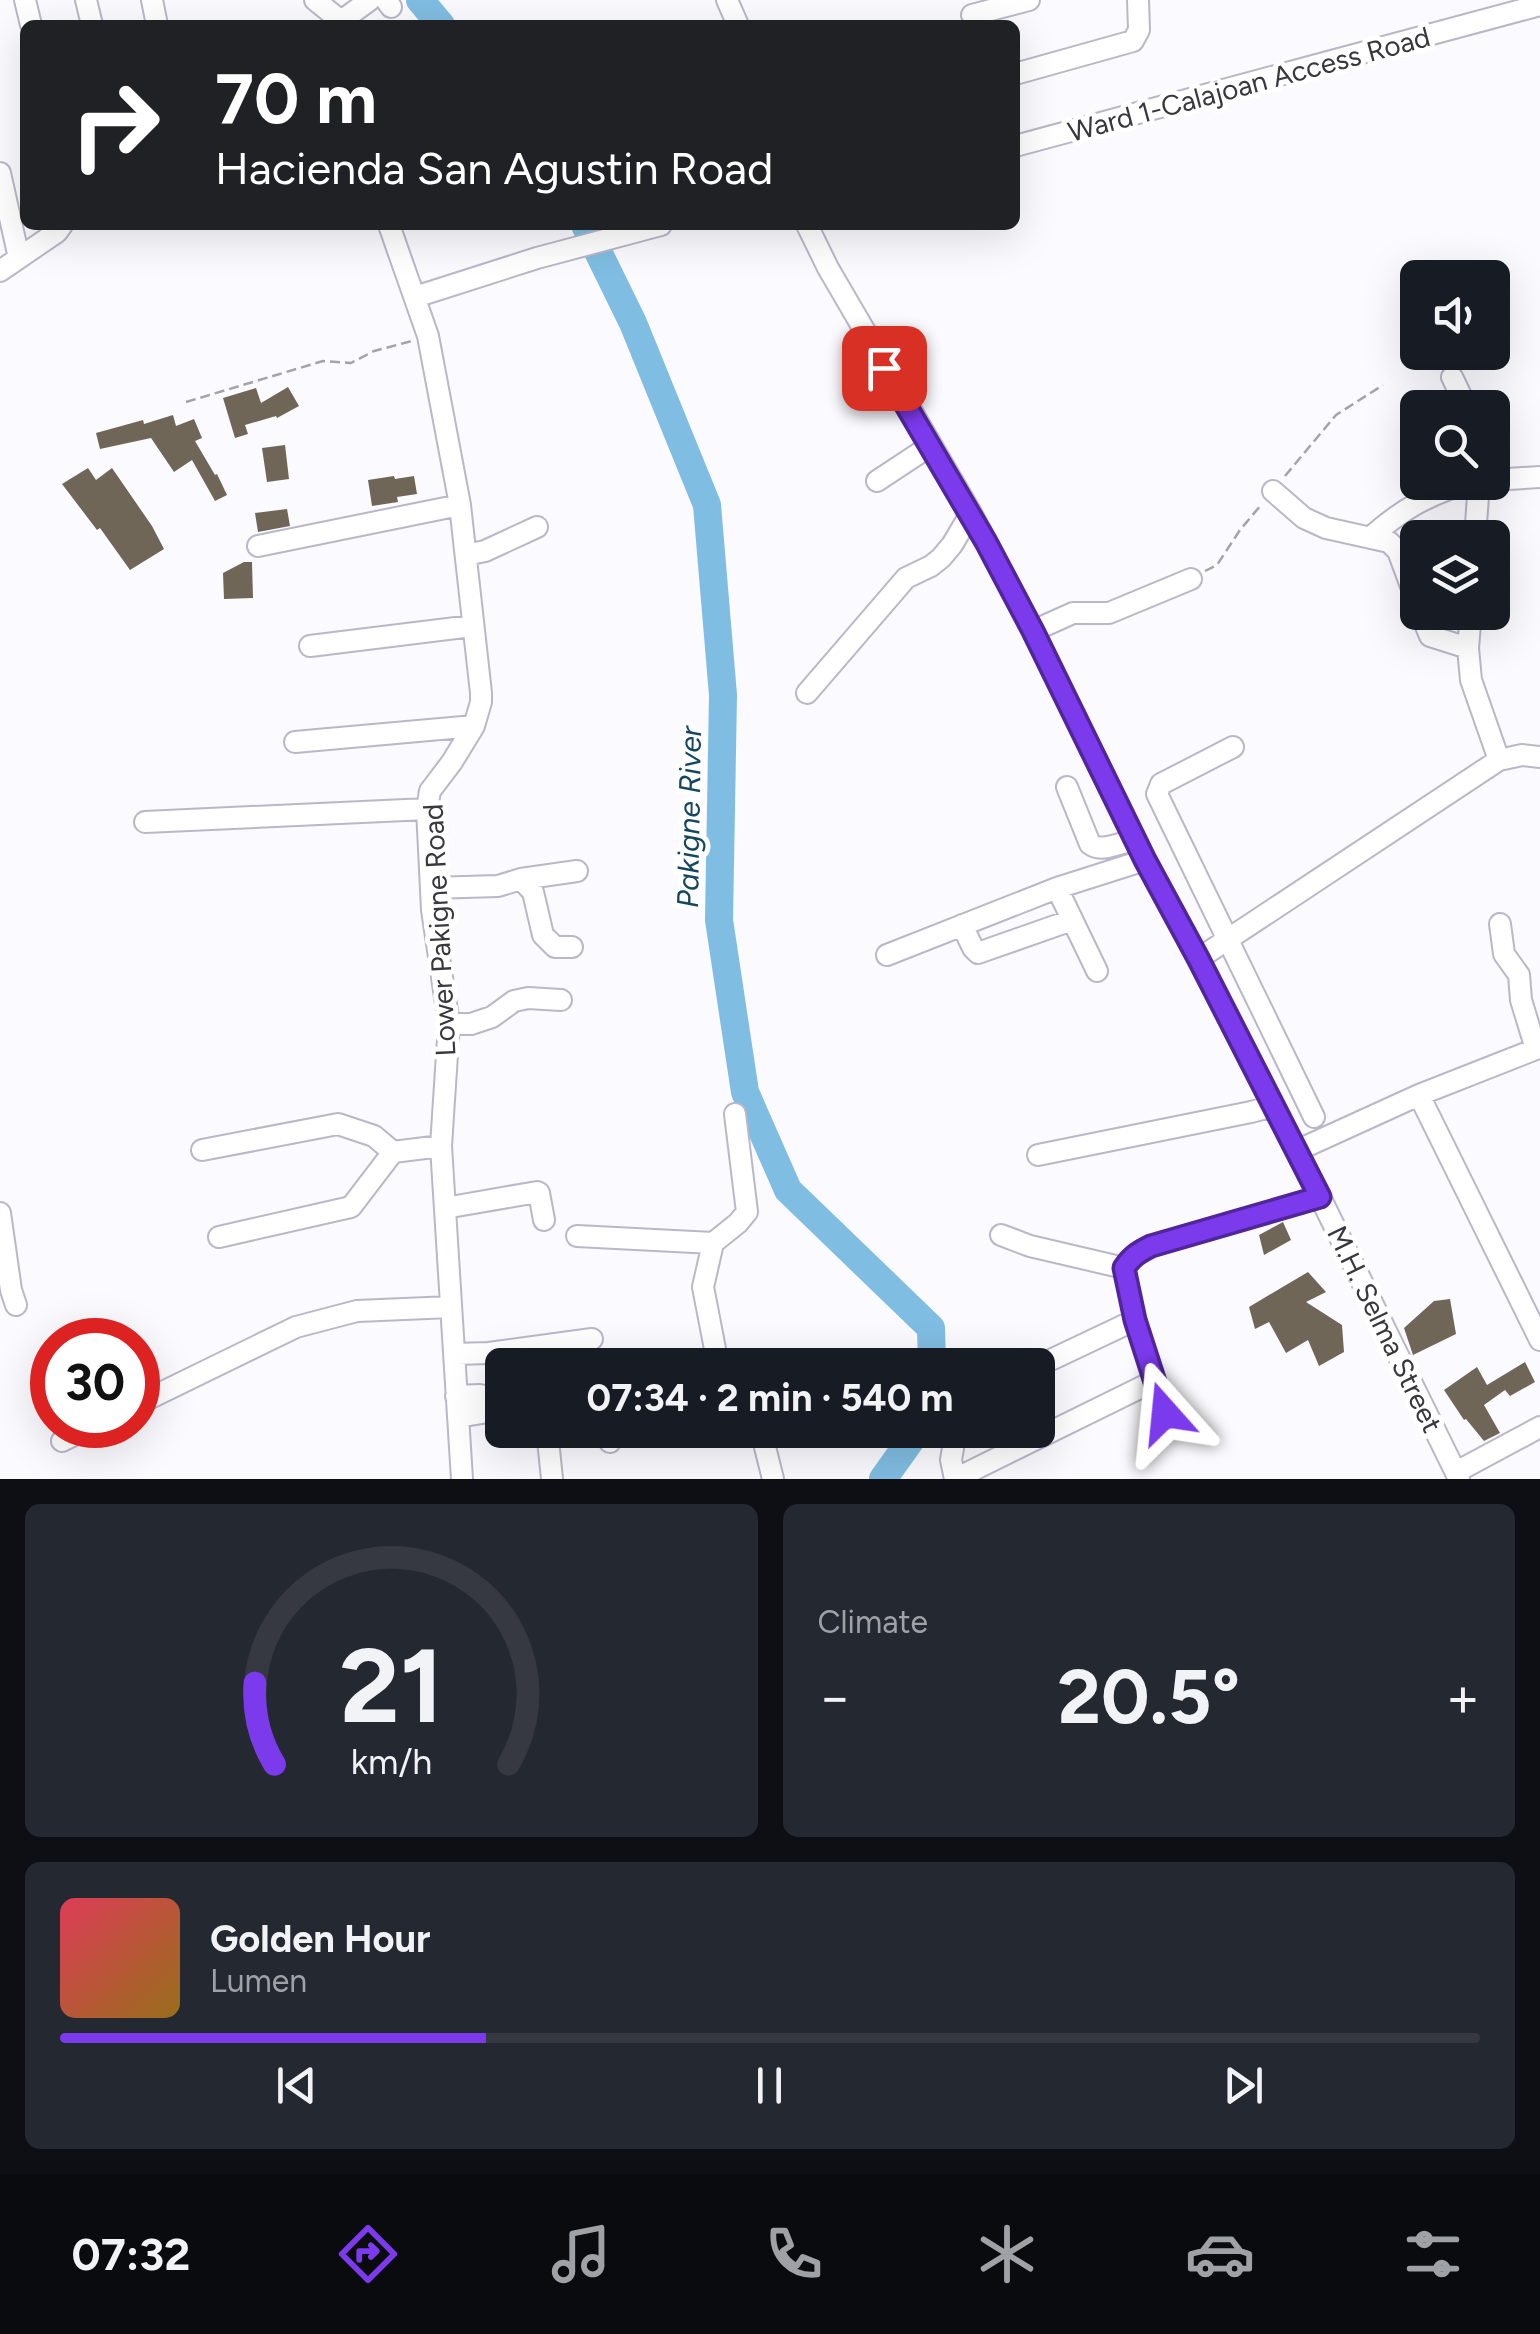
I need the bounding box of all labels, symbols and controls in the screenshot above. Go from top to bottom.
street label: Ward 1-Calajoan Access Road [1064,19,1434,149]
text: 70 m [215,56,377,141]
icon: right [50,60,180,190]
text: Hacienda San Agustin Road [215,141,773,195]
map controls [1400,260,1510,630]
button: sound [1400,260,1510,370]
pin [842,326,927,411]
icon: arrive [857,341,912,396]
button: search [1400,390,1510,500]
button: layers [1400,520,1510,630]
water label: Pakigne River [669,724,709,908]
street label: Lower Pakigne Road [415,803,463,1057]
street label: M.H. Selma Street [1320,1220,1450,1438]
speed limit sign: 30 [30,1318,160,1448]
position arrow [1113,1361,1217,1465]
text: 07:34 · 2 min · 540 m [587,1375,953,1421]
text: Climate [818,1603,928,1641]
text: 21 [339,1623,443,1748]
text: 20.5° [1057,1652,1240,1742]
text: − [818,1664,852,1730]
text: + [1446,1664,1480,1730]
text: km/h [350,1740,432,1783]
text: Golden Hour [210,1916,431,1962]
text: Lumen [210,1962,307,2000]
icon: previous [269,2058,324,2113]
icon: pause [742,2058,797,2113]
icon: next [1216,2058,1271,2113]
icon: directions [333,2219,403,2289]
icon: music [546,2219,616,2289]
icon: phone [759,2219,829,2289]
icon: climate [972,2219,1042,2289]
icon: car [1185,2219,1255,2289]
icon: filters [1398,2219,1468,2289]
text: 07:32 [72,2227,190,2281]

